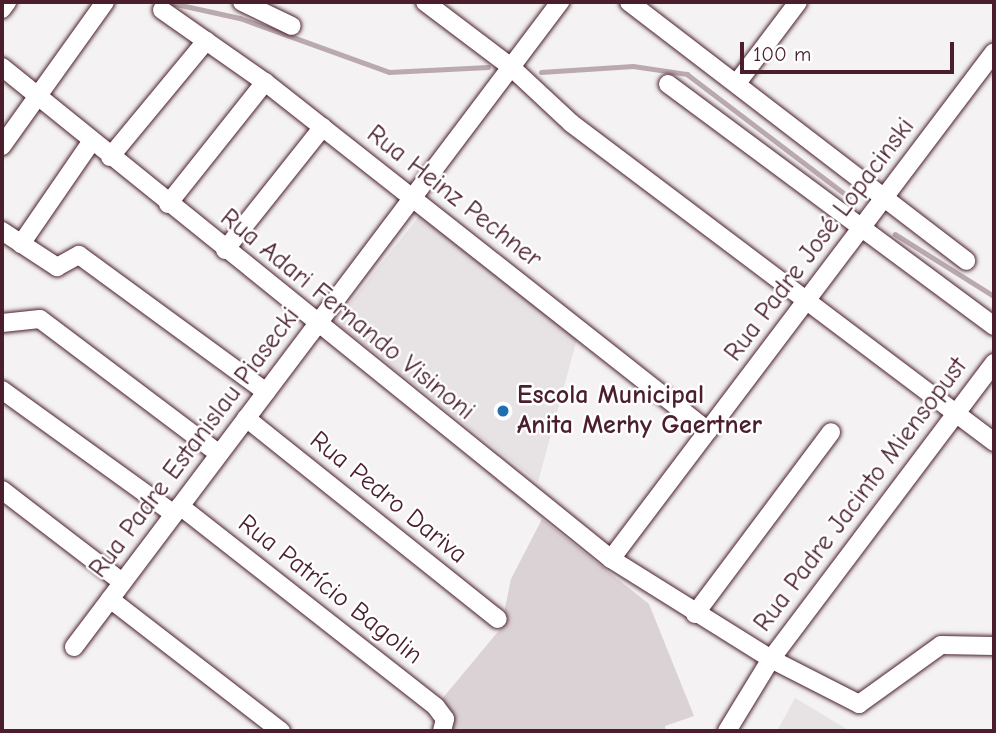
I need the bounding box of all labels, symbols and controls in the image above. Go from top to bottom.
scale bar [744,28,958,72]
text: 100 m [753,42,811,66]
street label: Rua Padre José Lopacinski [718,112,922,368]
street label: Rua Heinz Pechner [360,119,548,275]
street label: Rua Adari Fernando Visinoni [213,203,481,427]
street label: Rua Padre Estanislau Piasecki [83,302,307,584]
street label: Rua Padre Jacinto Miensopust [748,352,974,638]
place label: Escola Municipal Anita Merhy Gaertner [517,380,762,442]
marker: Escola Municipal Anita Merhy Gaertner [495,403,511,419]
street label: Rua Pedro Dariva [303,425,473,571]
street label: Rua Patrício Bagolin [232,508,428,672]

